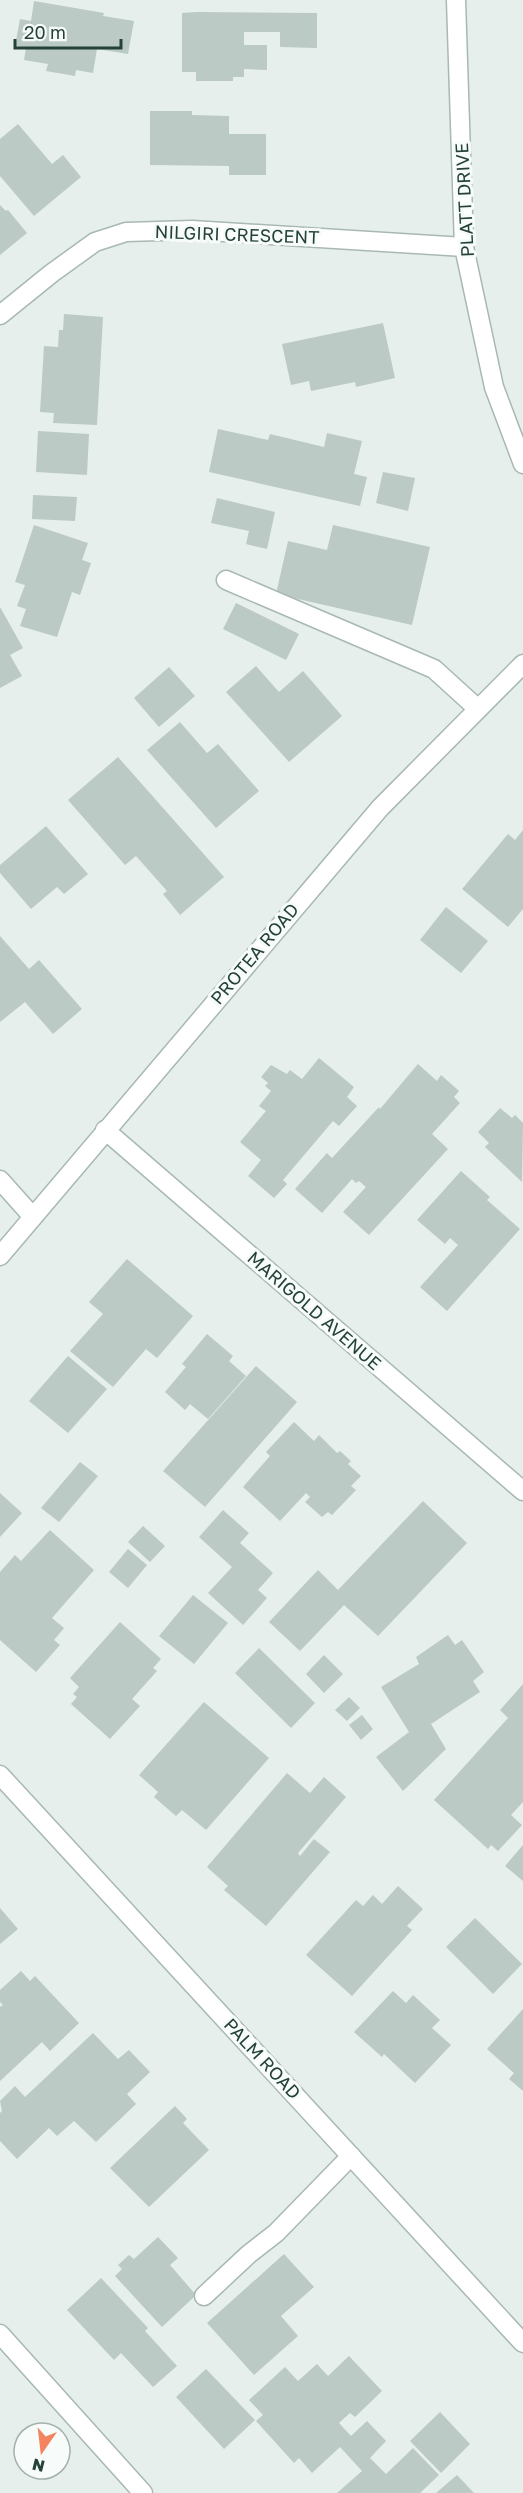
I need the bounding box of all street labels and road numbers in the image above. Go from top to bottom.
street label: PLATT DRIVE [450,142,478,258]
street label: NILGIRI CRESCENT [154,220,320,248]
street label: PROTEA ROAD [205,898,303,1009]
street label: MARIGOLD AVENUE [243,1246,386,1374]
street label: PALM ROAD [220,2013,306,2103]

